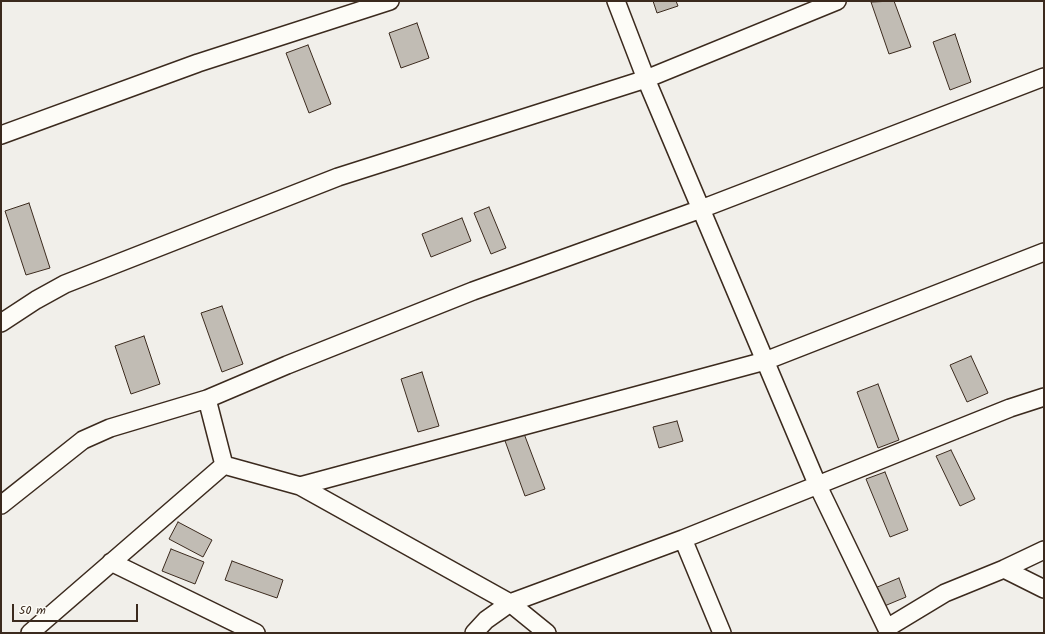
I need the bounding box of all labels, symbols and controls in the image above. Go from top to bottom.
scale bar [14,596,140,622]
text: 50 m [19,601,46,620]

